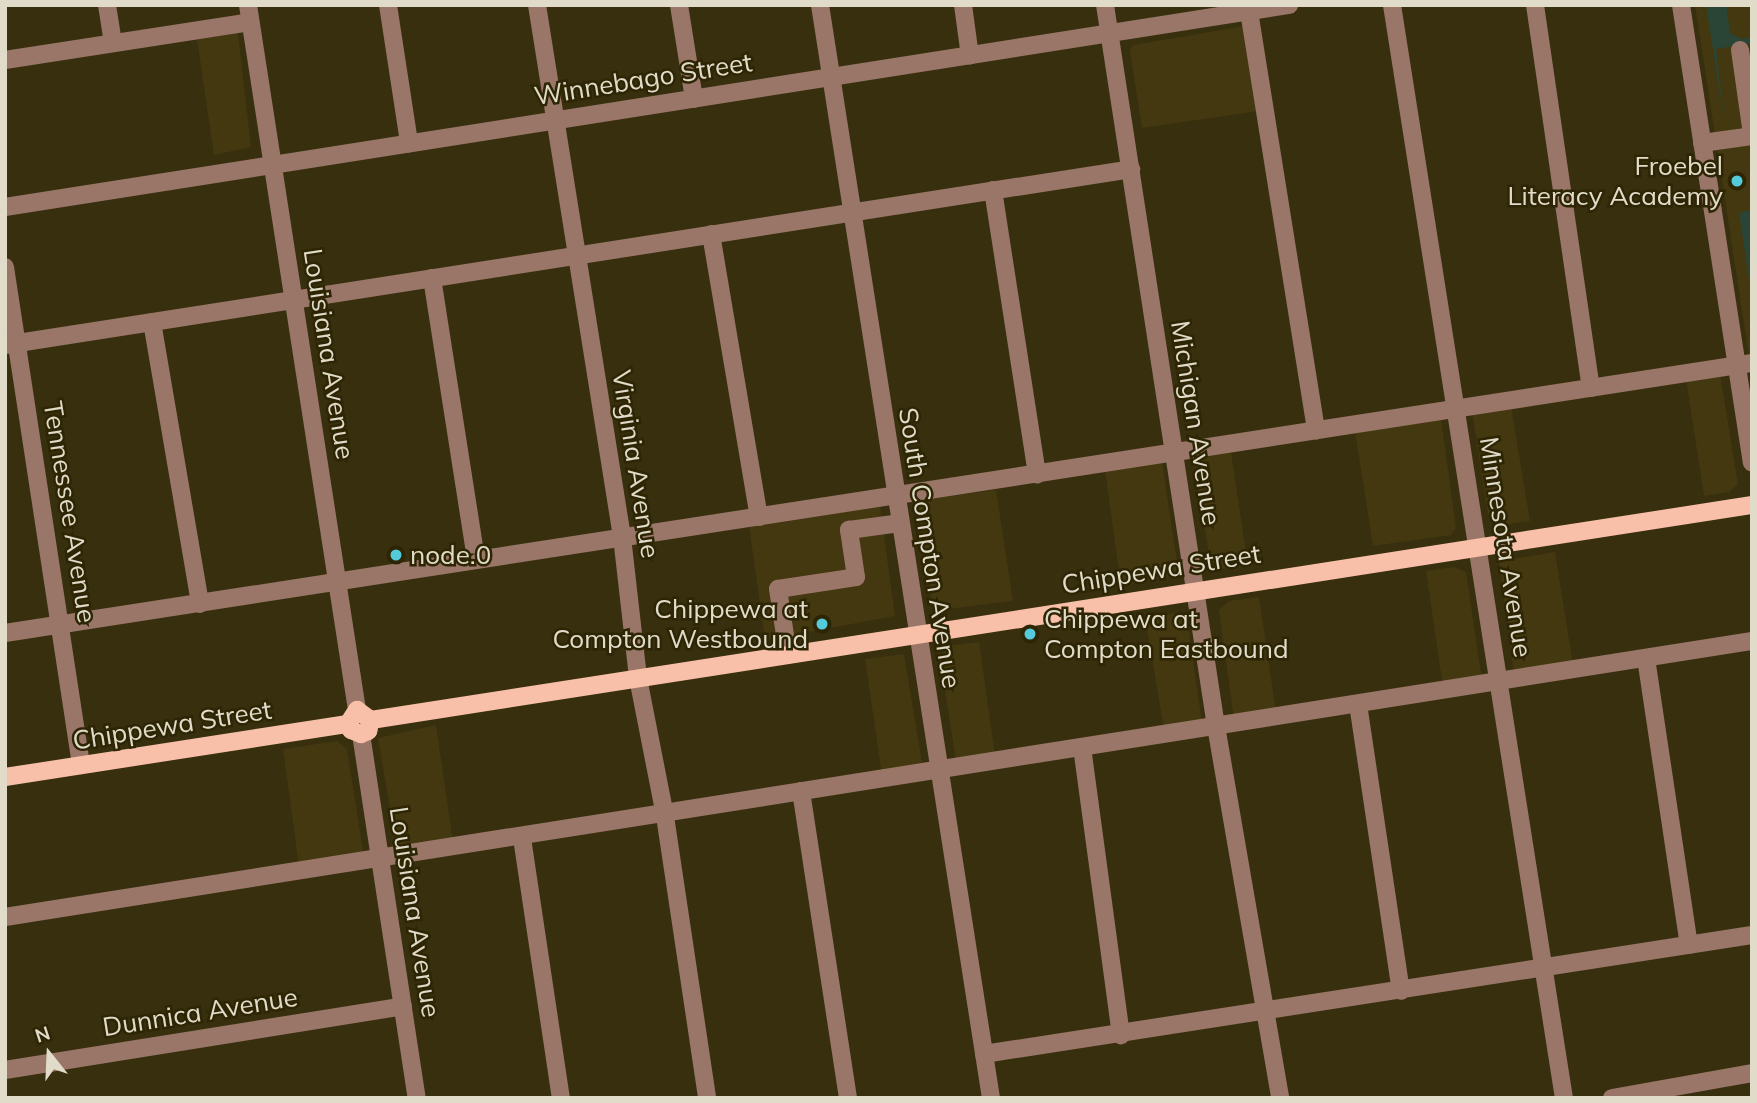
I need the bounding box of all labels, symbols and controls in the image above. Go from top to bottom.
street label: Winnebago Street [532,46,754,112]
place label: Froebel Literacy Academy [1507,150,1723,212]
marker: Froebel Literacy Academy [1729,173,1745,189]
street label: Louisiana Avenue [297,246,361,462]
street label: Michigan Avenue [1164,319,1228,527]
street label: Virginia Avenue [606,368,666,560]
street label: Tennessee Avenue [37,399,103,625]
street label: South Compton Avenue [892,406,968,690]
street label: Minnesota Avenue [1473,435,1539,659]
street label: Chippewa Street [1059,538,1263,600]
place label: node.0 [410,539,491,571]
marker: node.0 [388,547,404,563]
place label: Chippewa at Compton Westbound [552,593,808,654]
place label: Chippewa at Compton Eastbound [1044,603,1289,664]
marker: Chippewa at Compton Westbound [814,616,830,632]
marker: Chippewa at Compton Eastbound [1022,626,1038,642]
street label: Chippewa Street [70,694,274,756]
street label: Louisiana Avenue [383,804,447,1020]
street label: Dunnica Avenue [100,981,300,1043]
north arrow [14,1019,84,1089]
text: N [32,1020,53,1048]

